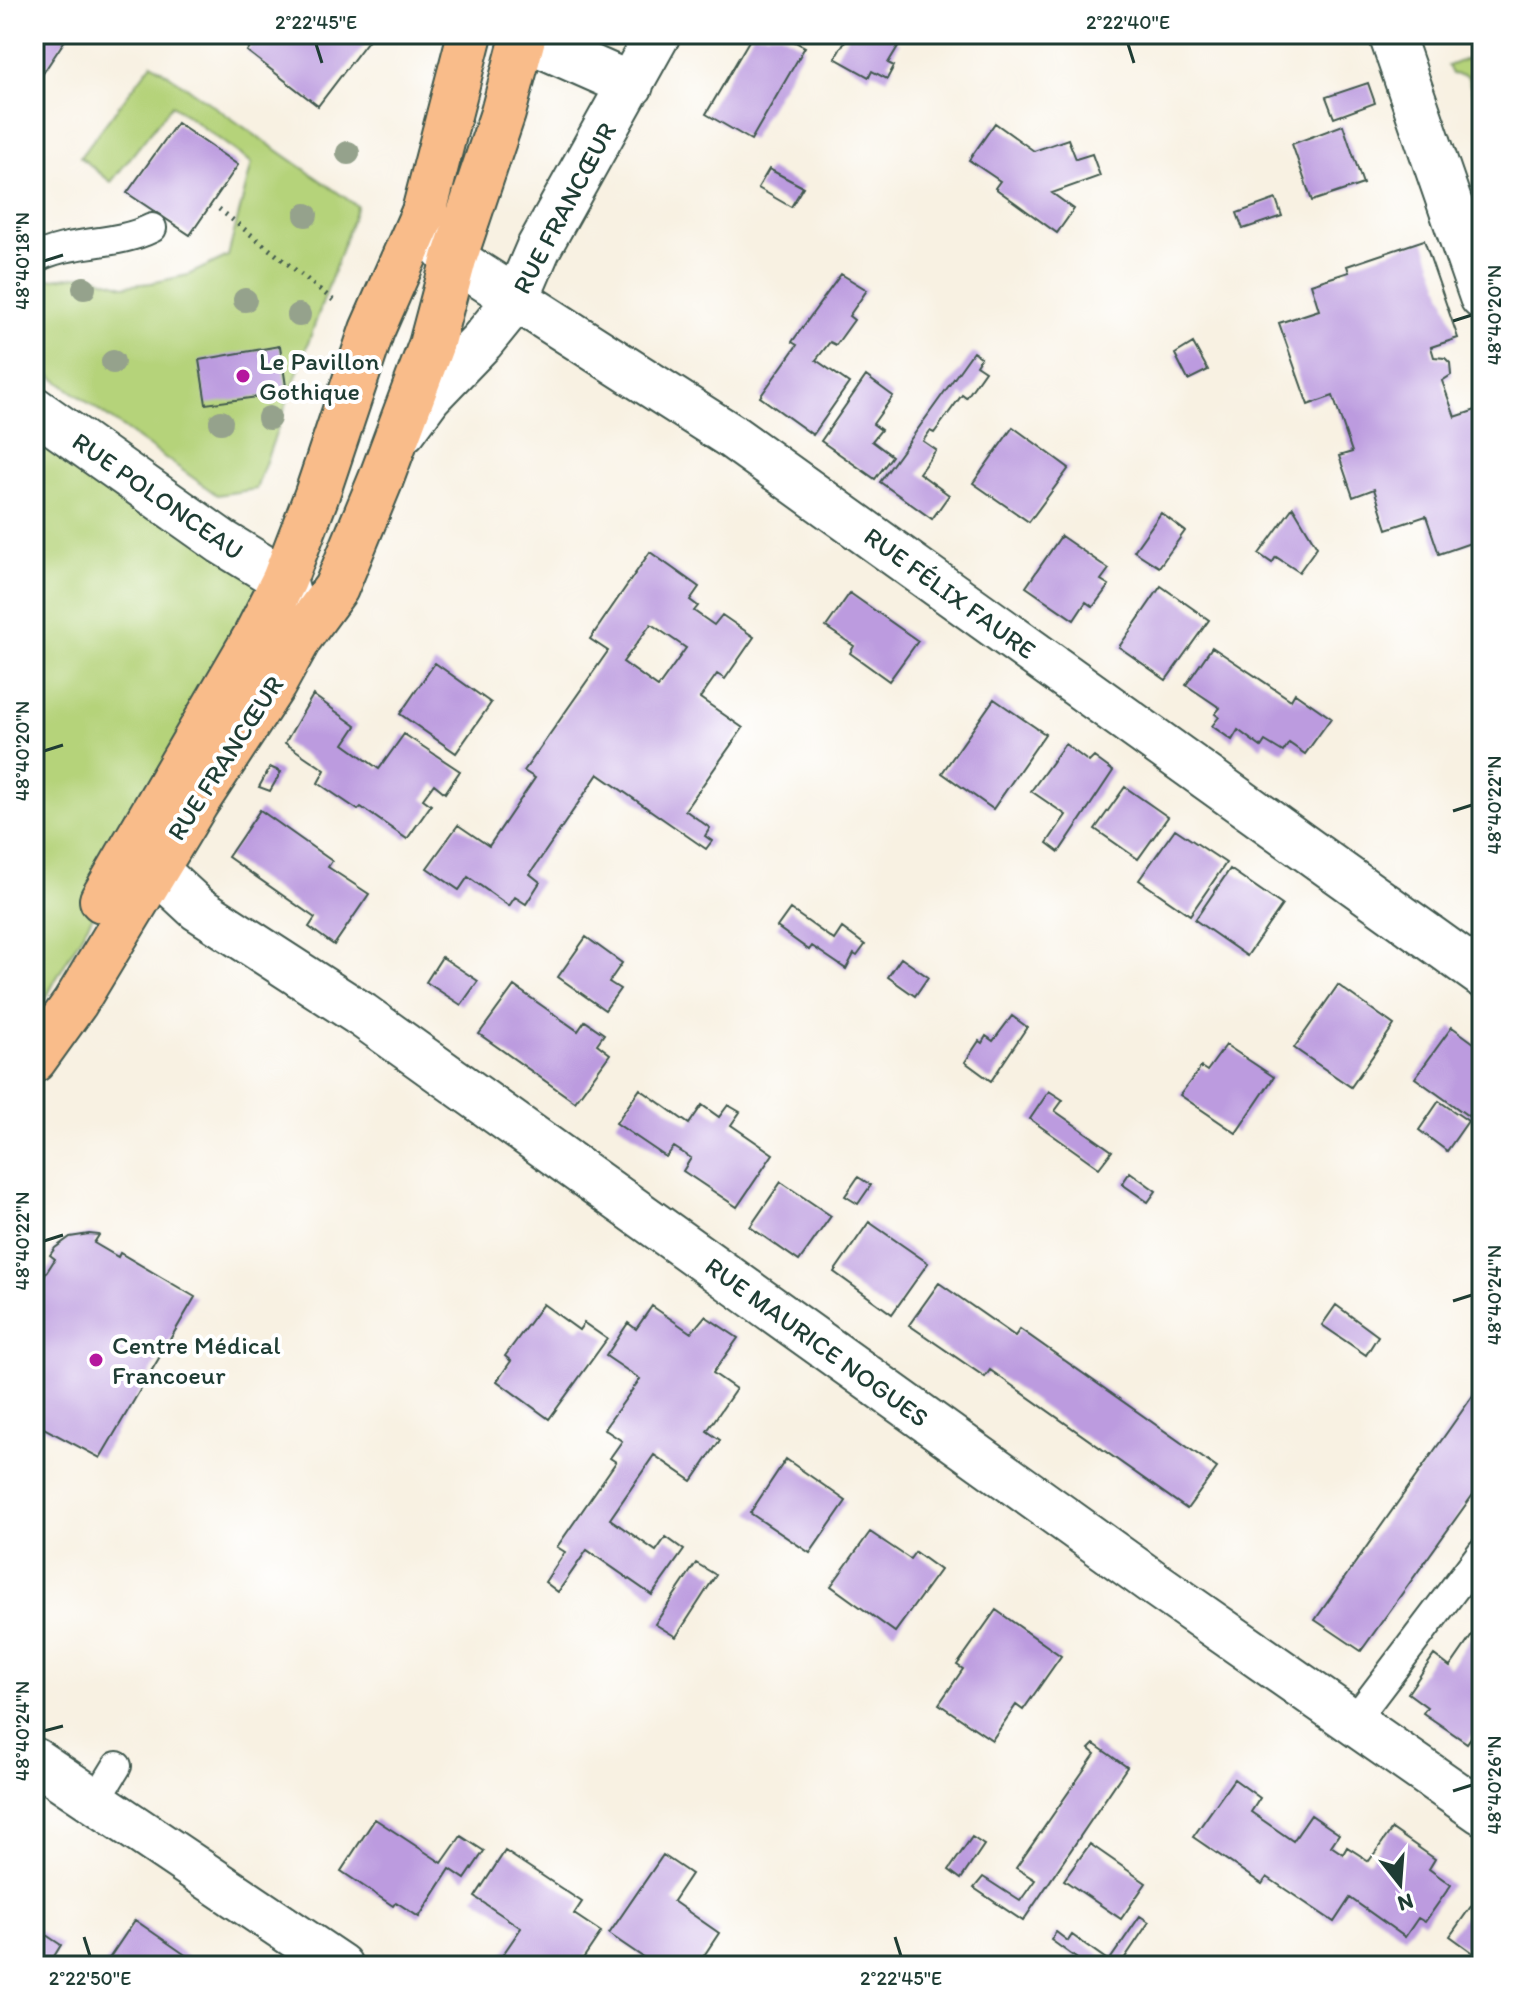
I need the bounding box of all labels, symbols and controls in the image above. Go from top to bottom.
text: 2°22'45"E [275,10,357,34]
text: 2°22'40"E [1086,10,1170,34]
street label: RUE FRANCŒUR [505,117,623,299]
text: 48°40'18"N [10,212,34,310]
text: 48°40'20"N [1482,265,1506,365]
place label: Le Pavillon Gothique [259,345,380,407]
marker: Le Pavillon Gothique [234,367,252,385]
street label: RUE POLONCEAU [66,425,250,567]
street label: RUE FÉLIX FAURE [858,520,1042,666]
street label: RUE FRANCŒUR [160,670,290,846]
text: 48°40'20"N [10,701,34,801]
text: 48°40'22"N [1482,756,1506,854]
text: 48°40'22"N [10,1192,34,1290]
text: 48°40'24"N [1482,1245,1506,1345]
street label: RUE MAURICE NOGUES [699,1250,935,1434]
place label: Centre Médical Francoeur [112,1329,281,1391]
marker: Centre Médical Francoeur [87,1351,105,1369]
text: 48°40'24"N [10,1681,34,1781]
text: 48°40'26"N [1482,1736,1506,1834]
north arrow [1360,1844,1440,1924]
text: N [1395,1888,1417,1918]
text: 2°22'50"E [49,1966,131,1990]
text: 2°22'45"E [860,1966,942,1990]

